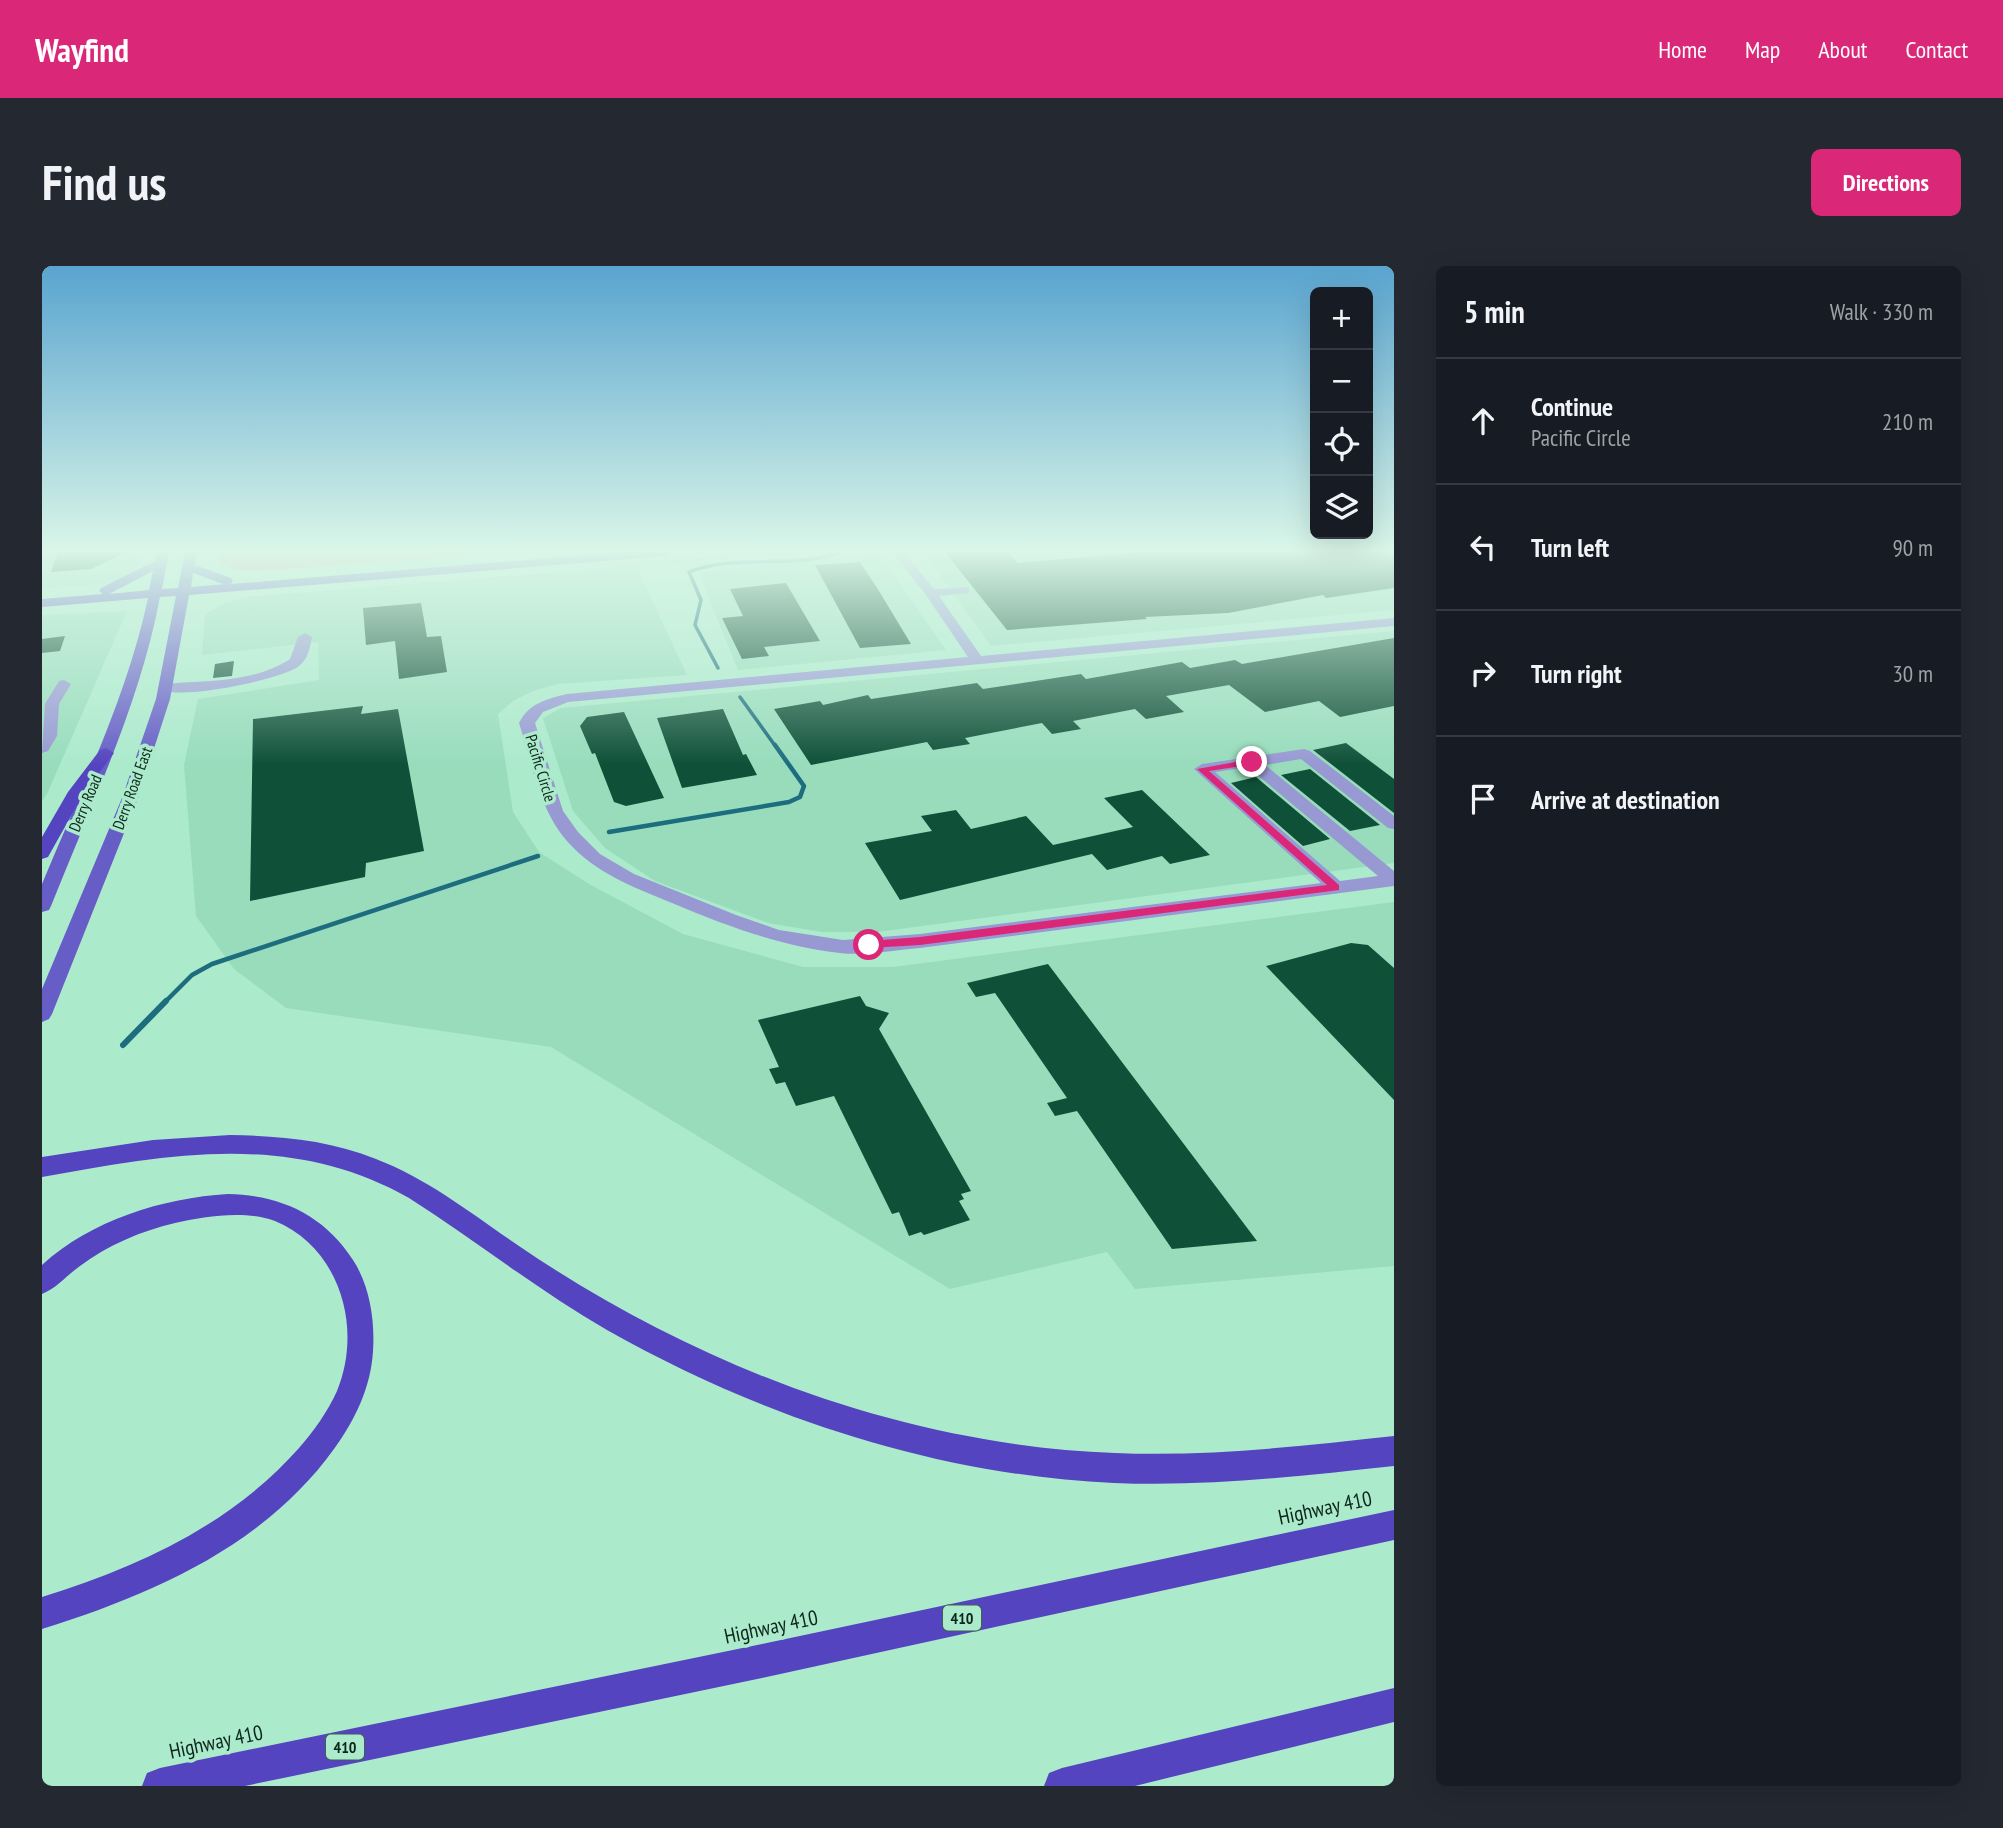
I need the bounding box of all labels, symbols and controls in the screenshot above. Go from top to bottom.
text: Wayfind [35,28,129,71]
text: Home [1658,34,1707,65]
text: Map [1745,34,1780,65]
text: About [1818,34,1867,65]
text: Contact [1905,34,1968,65]
button: Directions [1811,149,1961,216]
text: Find us [42,150,166,214]
map controls [1310,287,1373,539]
button: + [1310,287,1373,350]
text: 5 min [1464,292,1525,331]
text: Walk · 330 m [1830,297,1933,326]
button: − [1310,350,1373,413]
text: Continue [1531,390,1613,423]
icon: ahead [1464,402,1502,440]
text: 210 m [1882,407,1933,436]
button: locate [1310,413,1373,476]
text: Pacific Circle [1531,423,1631,452]
button: layers [1310,476,1373,539]
icon: left [1464,528,1502,566]
text: Turn left [1531,531,1609,564]
text: 90 m [1892,533,1933,562]
icon: right [1464,654,1502,692]
text: Turn right [1531,657,1622,690]
text: 30 m [1892,659,1933,688]
street label: Pacific Circle [521,732,561,804]
street label: Derry Road East [108,743,156,832]
route end [1236,746,1267,777]
street label: Derry Road [64,771,106,835]
icon: arrive [1464,780,1502,818]
text: Arrive at destination [1531,783,1720,816]
route start [853,929,884,960]
street label: Highway 410 [1276,1484,1374,1531]
street label: Highway 410 [722,1603,820,1650]
road number: 410 [943,1606,981,1630]
street label: Highway 410 [167,1718,265,1765]
road number: 410 [326,1735,364,1760]

